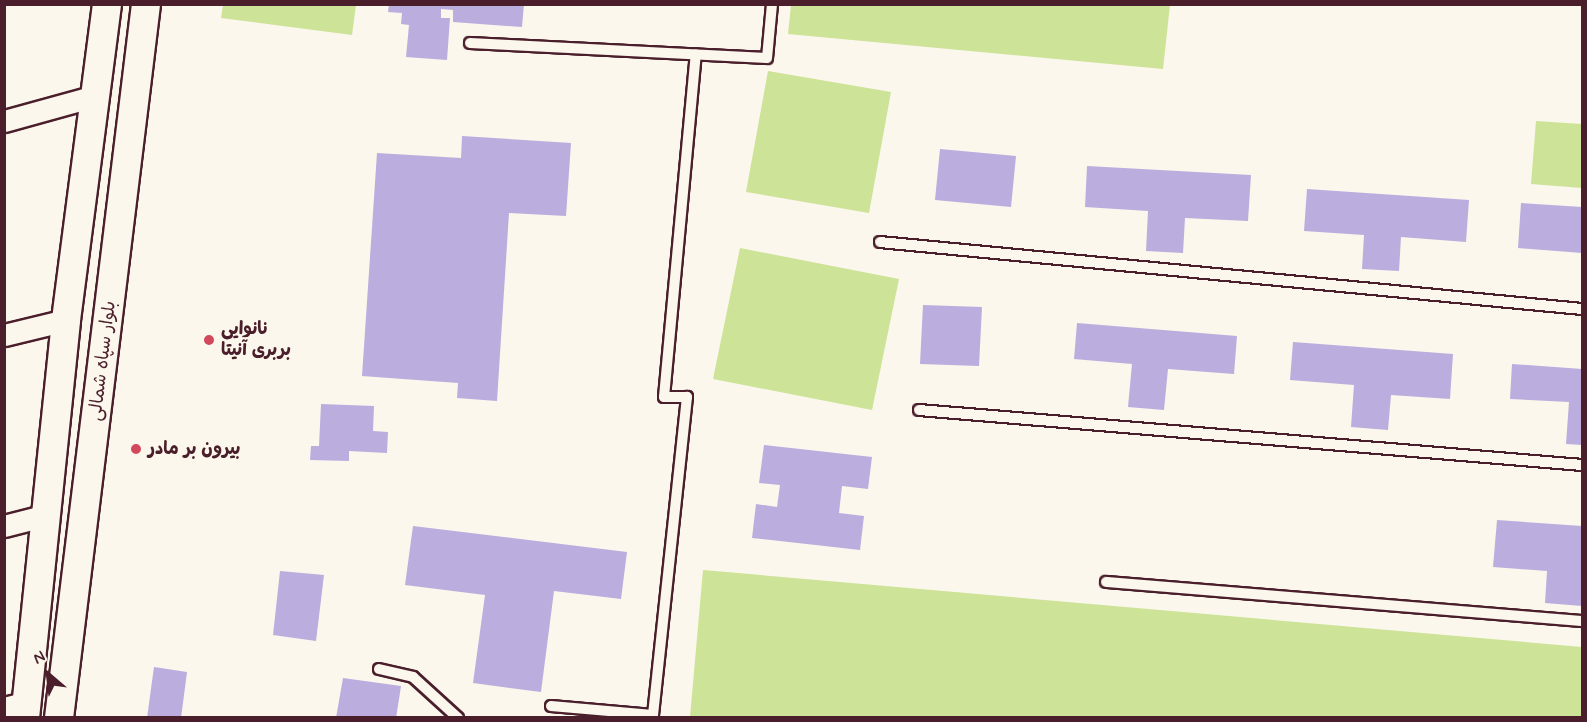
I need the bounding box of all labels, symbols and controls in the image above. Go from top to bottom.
street label: بلوار سپاه شمالی [85,300,121,422]
place label: نانوایی بربری آنیتا [221,319,291,362]
marker: نانوایی بربری آنیتا [202,333,216,347]
place label: بیرون بر مادر [148,438,241,460]
marker: بیرون بر مادر [129,442,143,456]
north arrow [18,644,78,704]
text: N [30,646,49,669]

